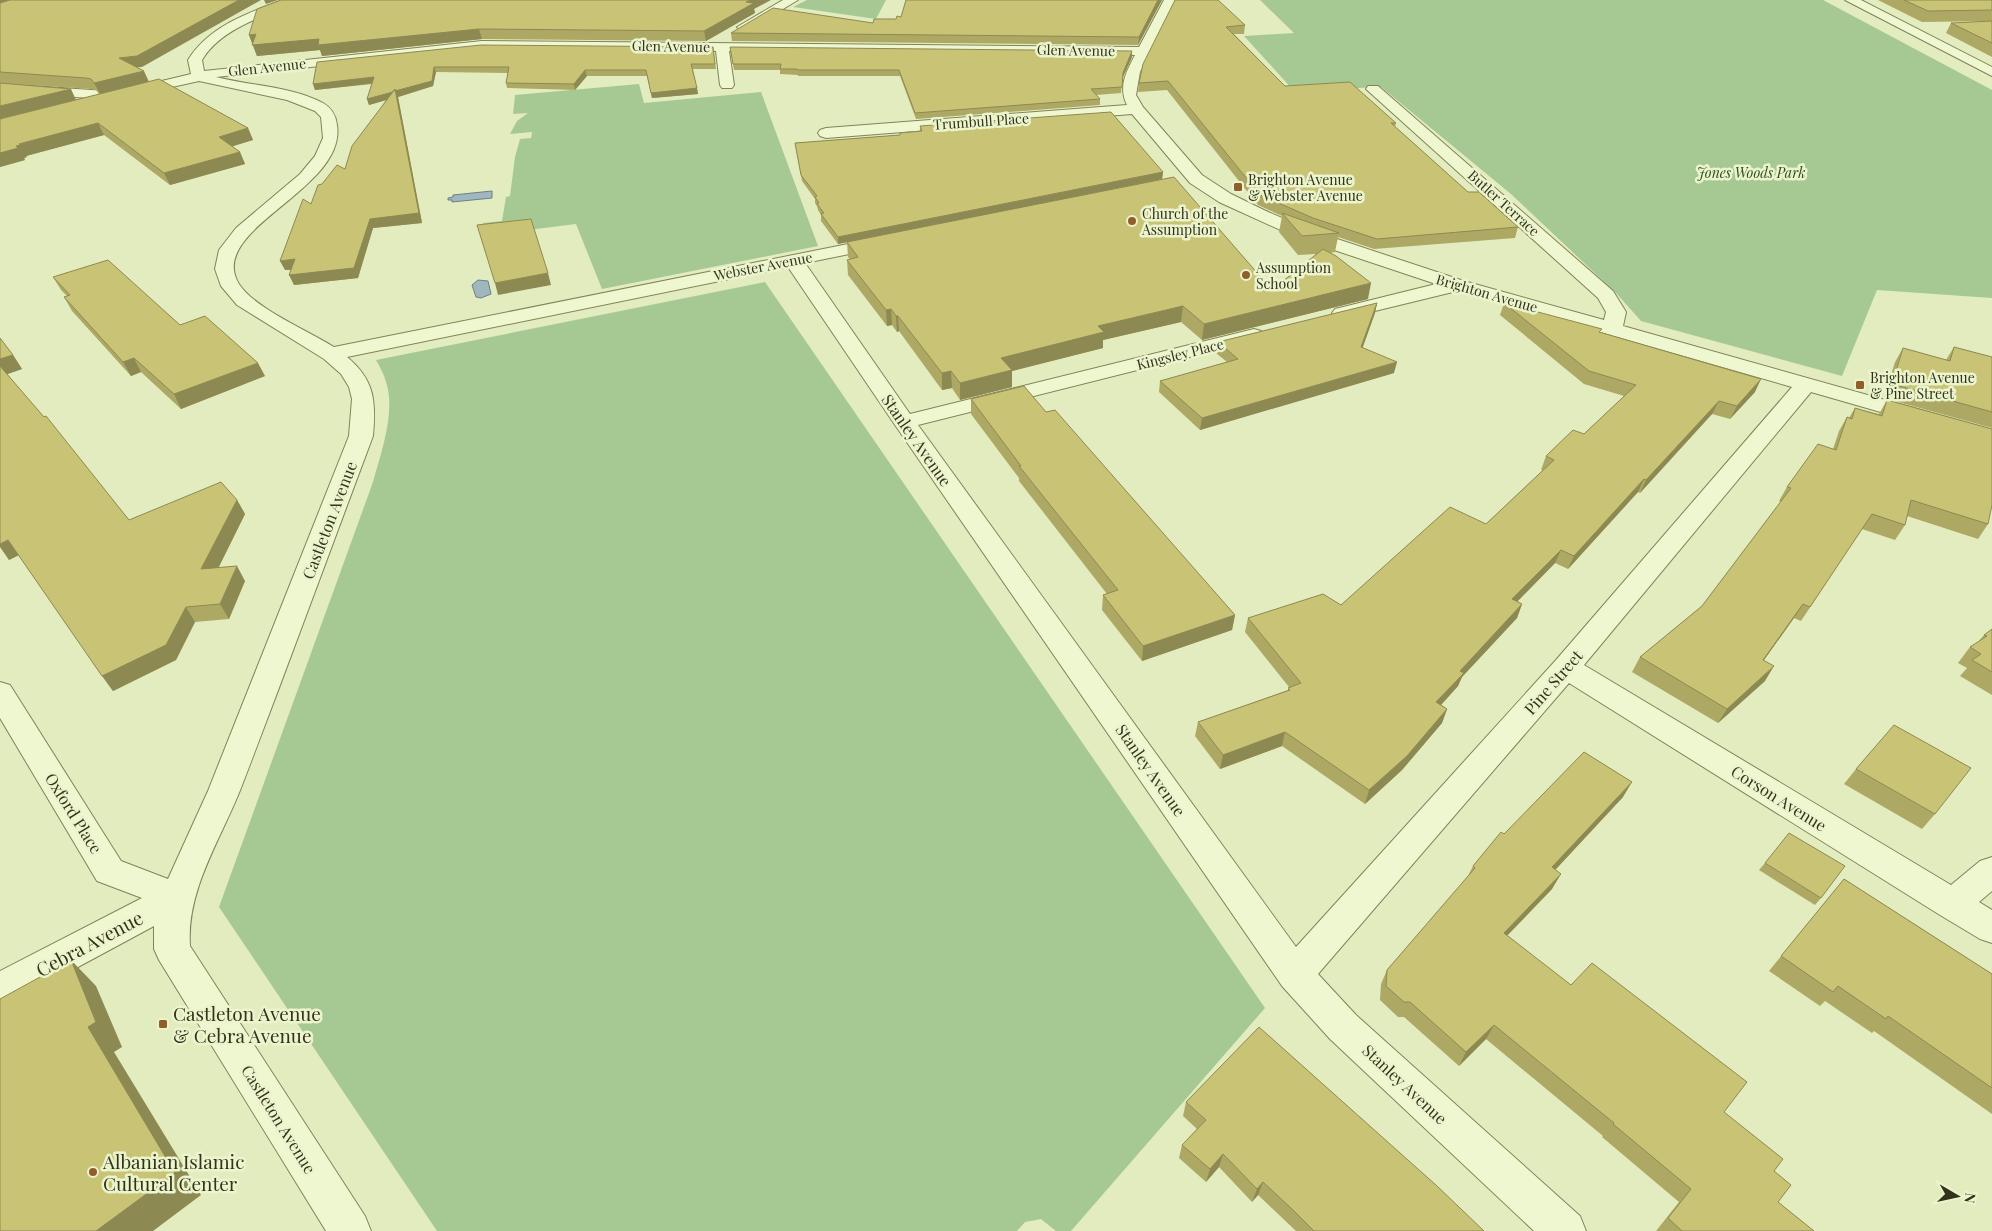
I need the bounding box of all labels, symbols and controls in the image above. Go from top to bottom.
street label: Glen Avenue [632,36,710,56]
street label: Glen Avenue [1037,40,1115,60]
street label: Glen Avenue [227,53,307,81]
street label: Trumbull Place [932,108,1030,134]
park label: Jones Woods Park [1697,163,1805,182]
street label: Butler Terrace [1464,166,1544,240]
place label: Brighton Avenue & Webster Avenue [1248,170,1363,205]
marker: Brighton Avenue & Webster Avenue [1232,181,1244,193]
place label: Church of the Assumption [1141,204,1228,239]
marker: Church of the Assumption [1126,215,1138,227]
street label: Webster Avenue [711,247,814,285]
place label: Assumption School [1255,258,1332,293]
marker: Assumption School [1240,269,1252,281]
street label: Brighton Avenue [1434,269,1540,317]
street label: Kingsley Place [1135,334,1225,374]
place label: Brighton Avenue & Pine Street [1870,368,1975,403]
marker: Brighton Avenue & Pine Street [1854,379,1866,391]
street label: Stanley Avenue [877,390,957,490]
street label: Castleton Avenue [297,458,361,582]
street label: Pine Street [1519,645,1587,719]
street label: Stanley Avenue [1111,720,1191,820]
street label: Corson Avenue [1727,760,1831,836]
street label: Oxford Place [41,769,107,857]
street label: Cebra Avenue [31,904,147,982]
place label: Castleton Avenue & Cebra Avenue [173,1000,321,1048]
marker: Castleton Avenue & Cebra Avenue [157,1018,169,1030]
street label: Stanley Avenue [1358,1039,1452,1129]
street label: Castleton Avenue [237,1061,321,1177]
place label: Albanian Islamic Cultural Center [102,1148,244,1196]
marker: Albanian Islamic Cultural Center [87,1166,99,1178]
north arrow [1932,1171,1982,1221]
text: N [1960,1192,1981,1205]

